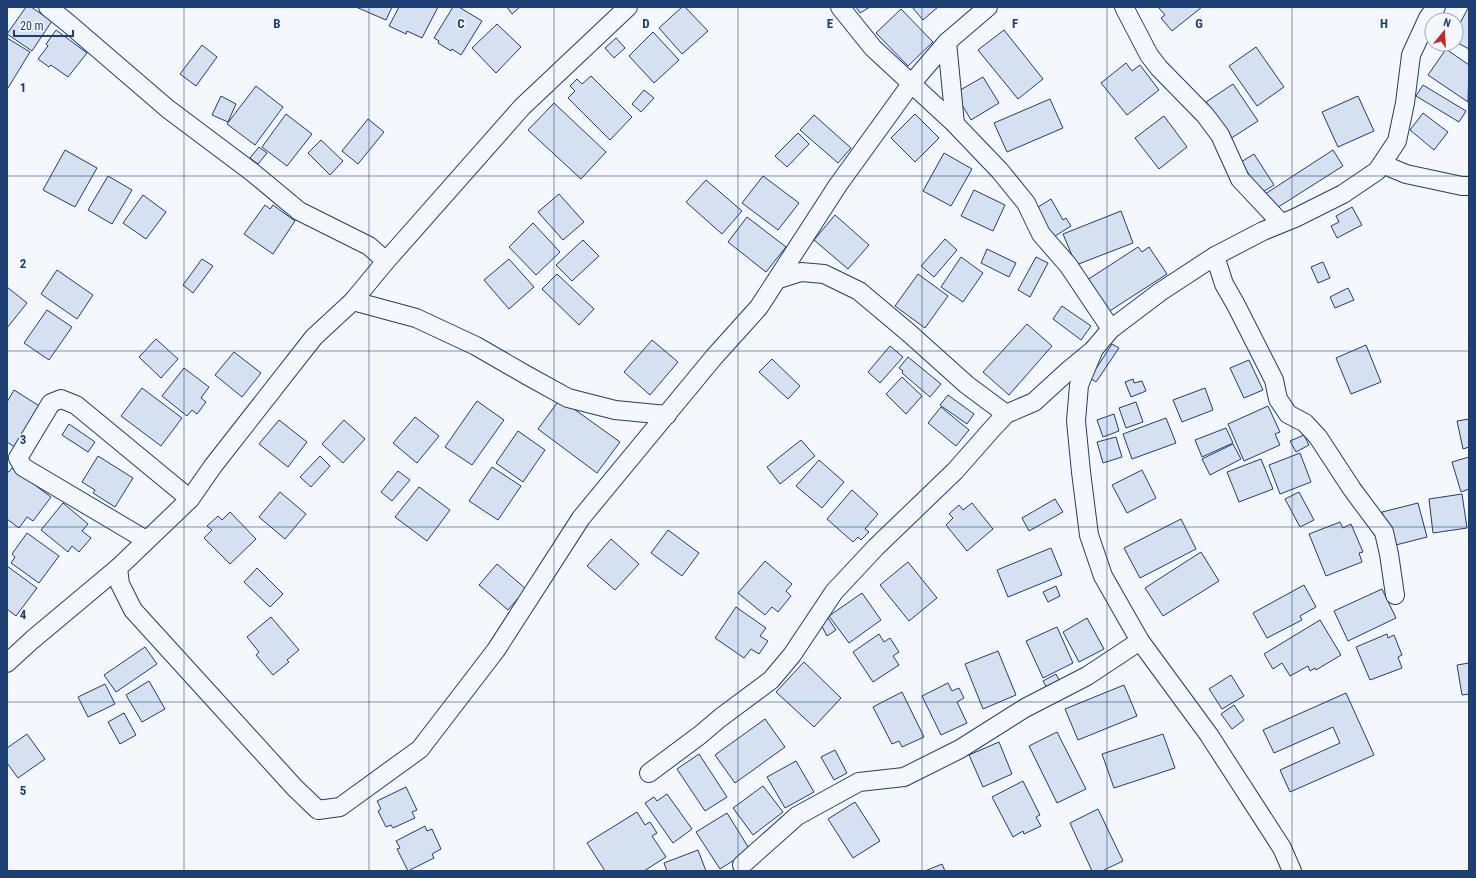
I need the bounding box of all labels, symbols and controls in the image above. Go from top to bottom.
scale bar [14,12,73,38]
north arrow [1424,12,1464,52]
text: B [273,16,281,31]
text: C [457,16,465,31]
text: D [642,16,650,31]
text: E [827,16,834,31]
text: F [1012,16,1018,31]
text: G [1195,16,1203,31]
text: H [1380,16,1388,31]
text: N [1442,16,1452,30]
text: 20 m [20,19,44,33]
text: 1 [20,80,26,95]
text: 2 [20,256,27,271]
text: 3 [20,432,26,447]
text: 4 [20,607,27,622]
text: 5 [20,783,27,798]

